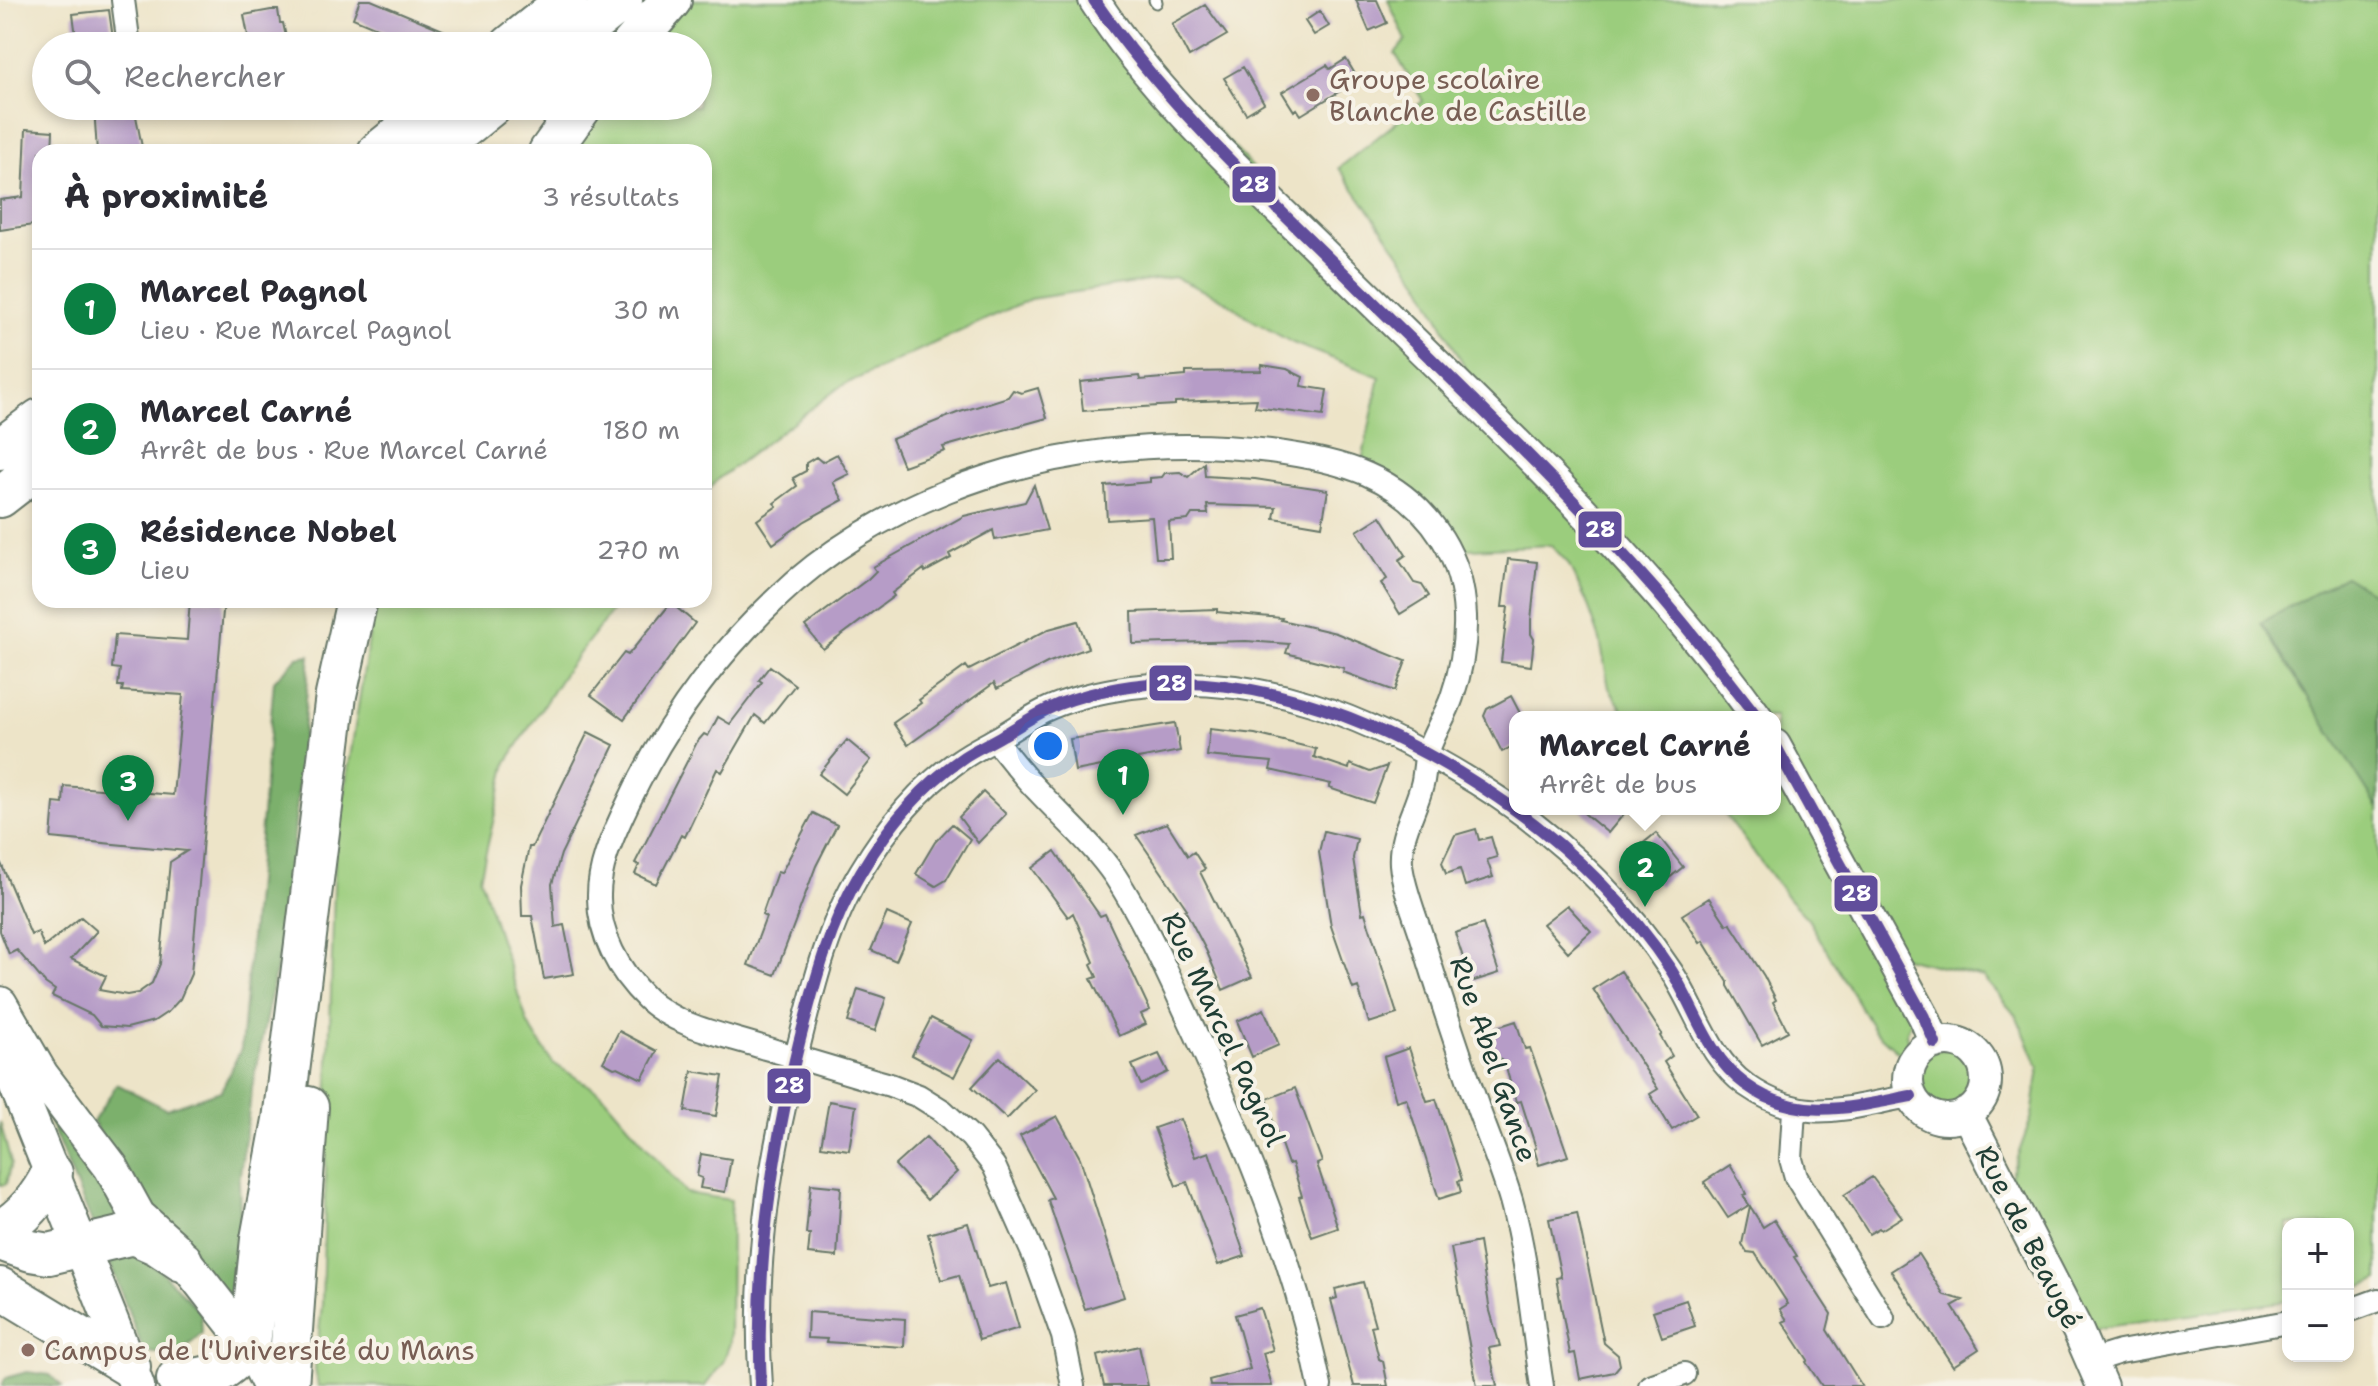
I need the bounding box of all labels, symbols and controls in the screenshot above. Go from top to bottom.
search box [32,32,712,120]
icon: search [60,54,104,98]
text: Rechercher [124,56,286,97]
place label: Groupe scolaire Blanche de Castille [1329,60,1587,130]
marker: Groupe scolaire Blanche de Castille [1304,86,1322,104]
line badge: 28 [1231,165,1277,204]
text: 28 [1239,170,1269,199]
text: À proximité [64,173,268,219]
text: 3 résultats [542,179,680,214]
text: Marcel Pagnol [140,271,367,312]
text: 1 [84,292,96,327]
text: 30 m [613,292,680,327]
text: Lieu · Rue Marcel Pagnol [140,312,451,347]
text: Marcel Carné [140,391,352,432]
text: 2 [81,412,99,447]
text: 180 m [602,412,680,447]
text: Arrêt de bus · Rue Marcel Carné [140,432,548,467]
line badge: 28 [1577,510,1623,549]
text: Résidence Nobel [140,511,397,552]
text: 28 [1585,515,1615,544]
text: 3 [81,532,99,567]
text: 270 m [597,532,680,567]
text: Lieu [140,552,190,587]
line badge: 28 [1148,664,1193,702]
text: 28 [1156,669,1186,698]
popup [1509,711,1781,815]
text: Marcel Carné [1539,725,1751,766]
your location [1028,726,1068,766]
pin: 1 [1097,749,1149,815]
pin: 3 [102,755,154,821]
text: Arrêt de bus [1539,766,1697,801]
pin: 2 [1619,841,1671,907]
line badge: 28 [1833,874,1879,913]
text: 28 [1841,879,1871,908]
street label: Rue Marcel Pagnol [1153,906,1295,1153]
street label: Rue Abel Gance [1441,951,1547,1167]
line badge: 28 [766,1067,812,1105]
text: 28 [774,1071,804,1100]
street label: Rue de Beaugé [1966,1139,2092,1335]
map controls [2282,1218,2354,1362]
button: + [2282,1218,2354,1290]
button: − [2282,1290,2354,1362]
place label: Campus de l'Université du Mans [44,1331,475,1369]
marker: Campus de l'Université du Mans [19,1341,37,1359]

